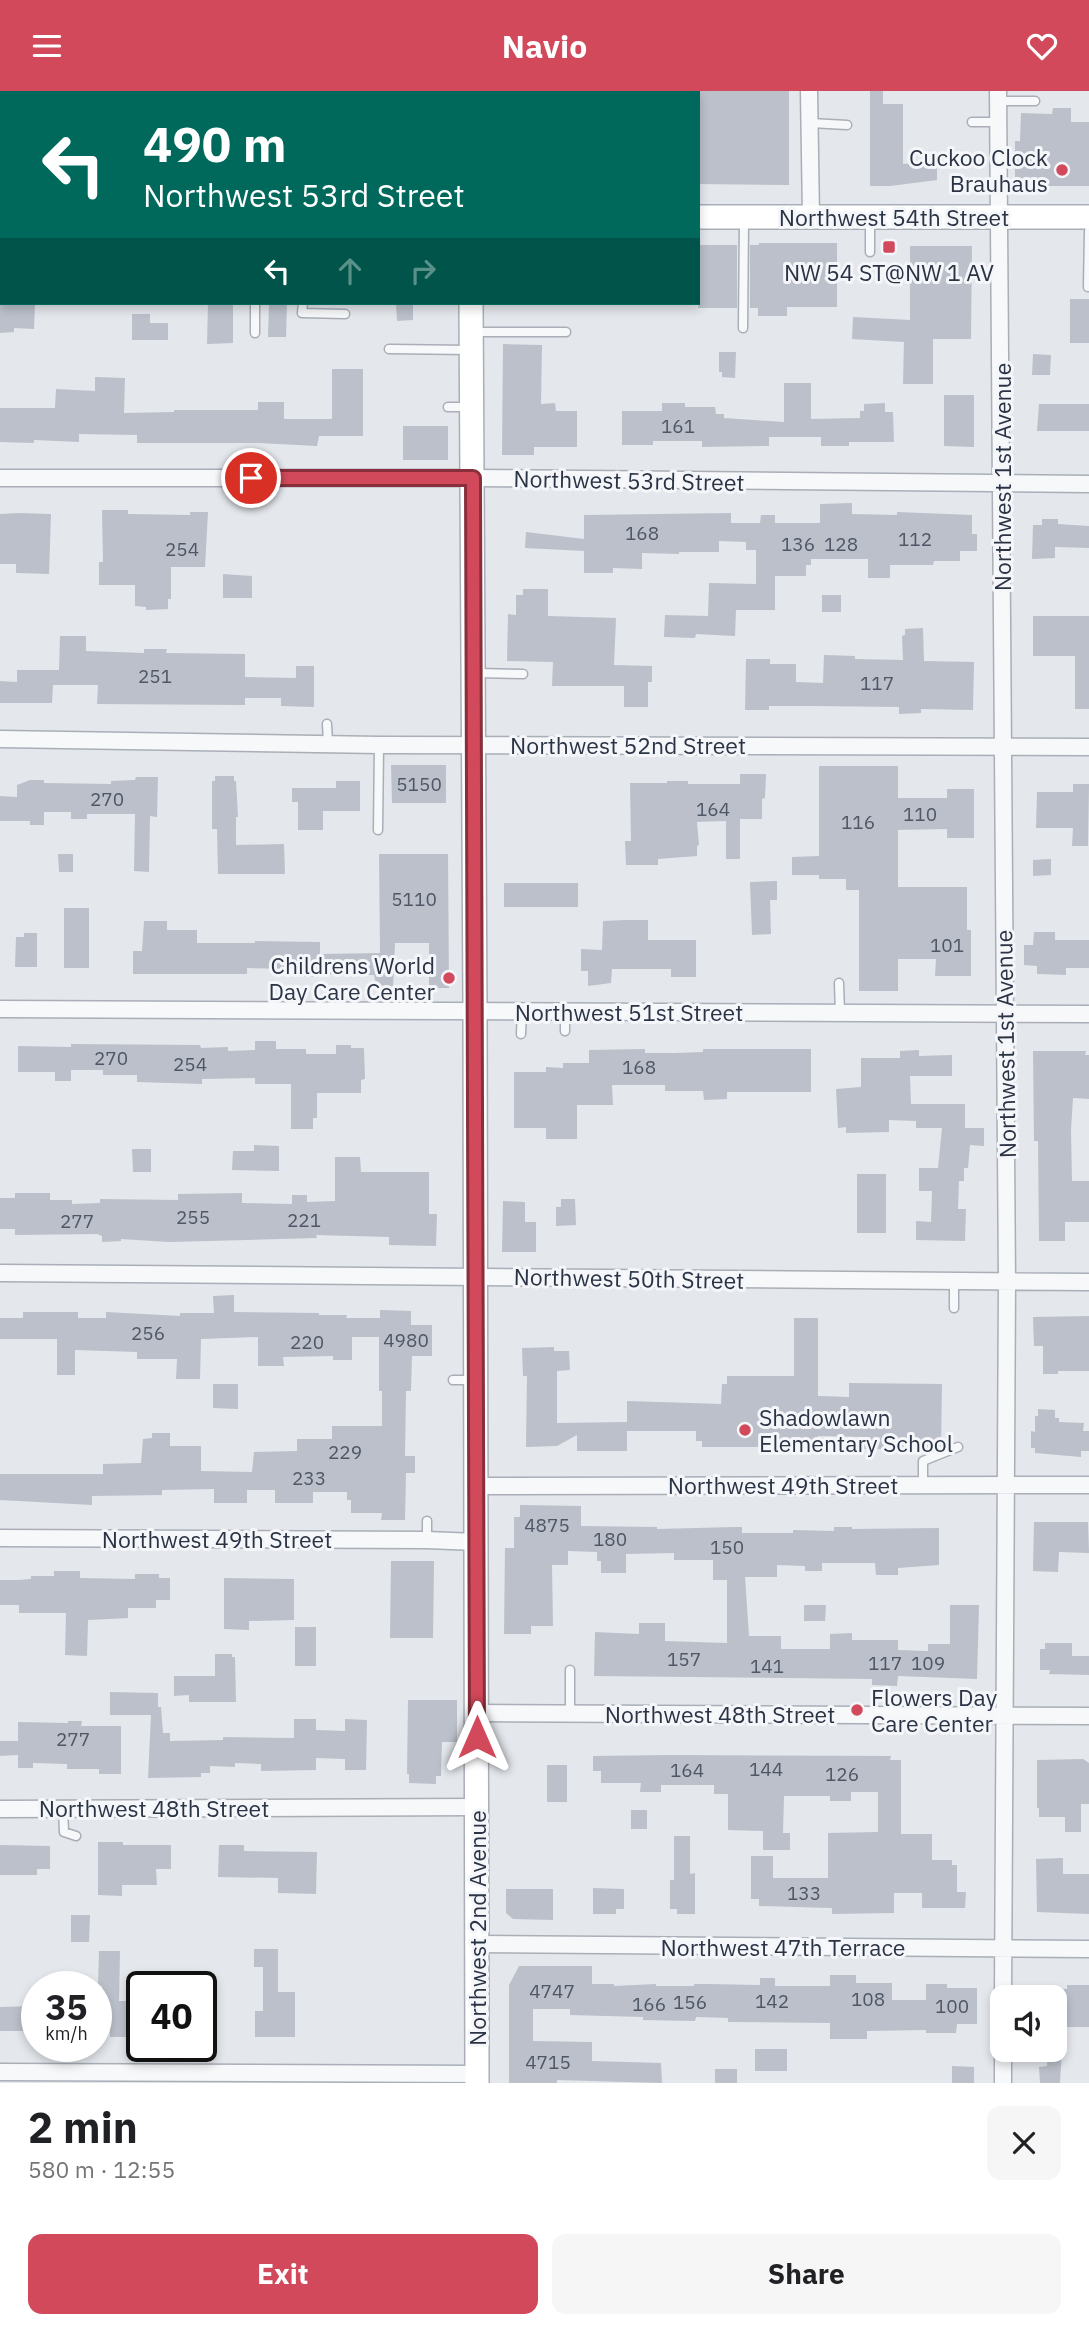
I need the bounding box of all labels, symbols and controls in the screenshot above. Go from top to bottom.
text: Navio [502,25,587,67]
icon: menu [28,27,66,65]
icon: heart [1023,27,1061,65]
text: 490 m [143,112,287,175]
icon: left [28,119,119,210]
place label: Cuckoo Clock Brauhaus [909,142,1048,198]
marker: Cuckoo Clock Brauhaus [1054,162,1070,178]
text: Northwest 53rd Street [143,174,465,216]
street label: Northwest 54th Street [779,202,1009,232]
marker: NW 54 ST@NW 1 AV [881,239,897,255]
icon: left [258,252,296,290]
icon: ahead [331,252,369,290]
icon: right [404,252,442,290]
place label: NW 54 ST@NW 1 AV [784,257,994,287]
street label: Northwest 1st Avenue [987,363,1017,591]
house number: 161 [661,414,695,438]
pin [221,448,281,508]
icon: arrive [232,459,270,497]
street label: Northwest 53rd Street [513,463,745,497]
house number: 168 [625,521,659,545]
house number: 112 [898,527,932,551]
house number: 136 [781,532,815,556]
house number: 128 [824,532,858,556]
house number: 254 [165,537,199,561]
house number: 251 [138,664,172,688]
house number: 117 [860,671,894,695]
street label: Northwest 52nd Street [510,730,746,760]
house number: 5150 [396,772,442,796]
house number: 270 [90,787,124,811]
house number: 164 [696,797,730,821]
house number: 110 [903,802,937,826]
house number: 116 [841,810,875,834]
house number: 5110 [391,887,437,911]
street label: Northwest 1st Avenue [988,929,1022,1159]
house number: 101 [930,933,964,957]
place label: Childrens World Day Care Center [269,950,436,1006]
marker: Childrens World Day Care Center [441,970,457,986]
street label: Northwest 51st Street [515,997,743,1027]
house number: 270 [94,1046,128,1070]
house number: 254 [173,1052,207,1076]
house number: 168 [622,1055,656,1079]
house number: 255 [176,1205,210,1229]
house number: 221 [287,1208,321,1232]
house number: 277 [60,1209,94,1233]
street label: Northwest 50th Street [513,1261,745,1295]
house number: 256 [131,1321,165,1345]
house number: 4980 [383,1328,429,1352]
house number: 220 [290,1330,324,1354]
place label: Shadowlawn Elementary School [759,1402,953,1458]
marker: Shadowlawn Elementary School [737,1422,753,1438]
house number: 229 [328,1440,362,1464]
house number: 233 [292,1466,326,1490]
street label: Northwest 49th Street [668,1470,898,1500]
house number: 4875 [524,1513,570,1537]
street label: Northwest 49th Street [102,1524,332,1554]
house number: 180 [593,1527,627,1551]
house number: 150 [710,1535,744,1559]
house number: 157 [667,1647,701,1671]
house number: 117 [868,1651,902,1675]
house number: 109 [911,1651,945,1675]
house number: 141 [750,1654,784,1678]
place label: Flowers Day Care Center [871,1682,998,1738]
street label: Northwest 48th Street [605,1699,835,1729]
position arrow [440,1700,514,1774]
marker: Flowers Day Care Center [849,1702,865,1718]
house number: 277 [56,1727,90,1751]
house number: 144 [749,1757,783,1781]
house number: 164 [670,1758,704,1782]
house number: 126 [825,1762,859,1786]
street label: Northwest 48th Street [39,1793,269,1823]
street label: Northwest 2nd Avenue [462,1810,492,2046]
house number: 133 [787,1881,821,1905]
street label: Northwest 47th Terrace [661,1932,906,1962]
speed limit sign: 40 [126,1971,217,2062]
house number: 4747 [529,1979,575,2003]
text: 35 [45,1984,88,2030]
map controls [990,1985,1067,2062]
button: sound [990,1985,1067,2062]
house number: 108 [851,1987,885,2011]
house number: 142 [755,1989,789,2013]
house number: 156 [673,1990,707,2014]
house number: 166 [632,1992,666,2016]
house number: 100 [935,1994,969,2018]
text: km/h [45,2022,88,2045]
house number: 4715 [525,2050,571,2074]
text: 2 min [28,2100,138,2155]
button: close [987,2106,1061,2180]
text: 580 m · 12:55 [28,2154,175,2184]
button: Exit [28,2234,538,2314]
button: Share [552,2234,1061,2314]

